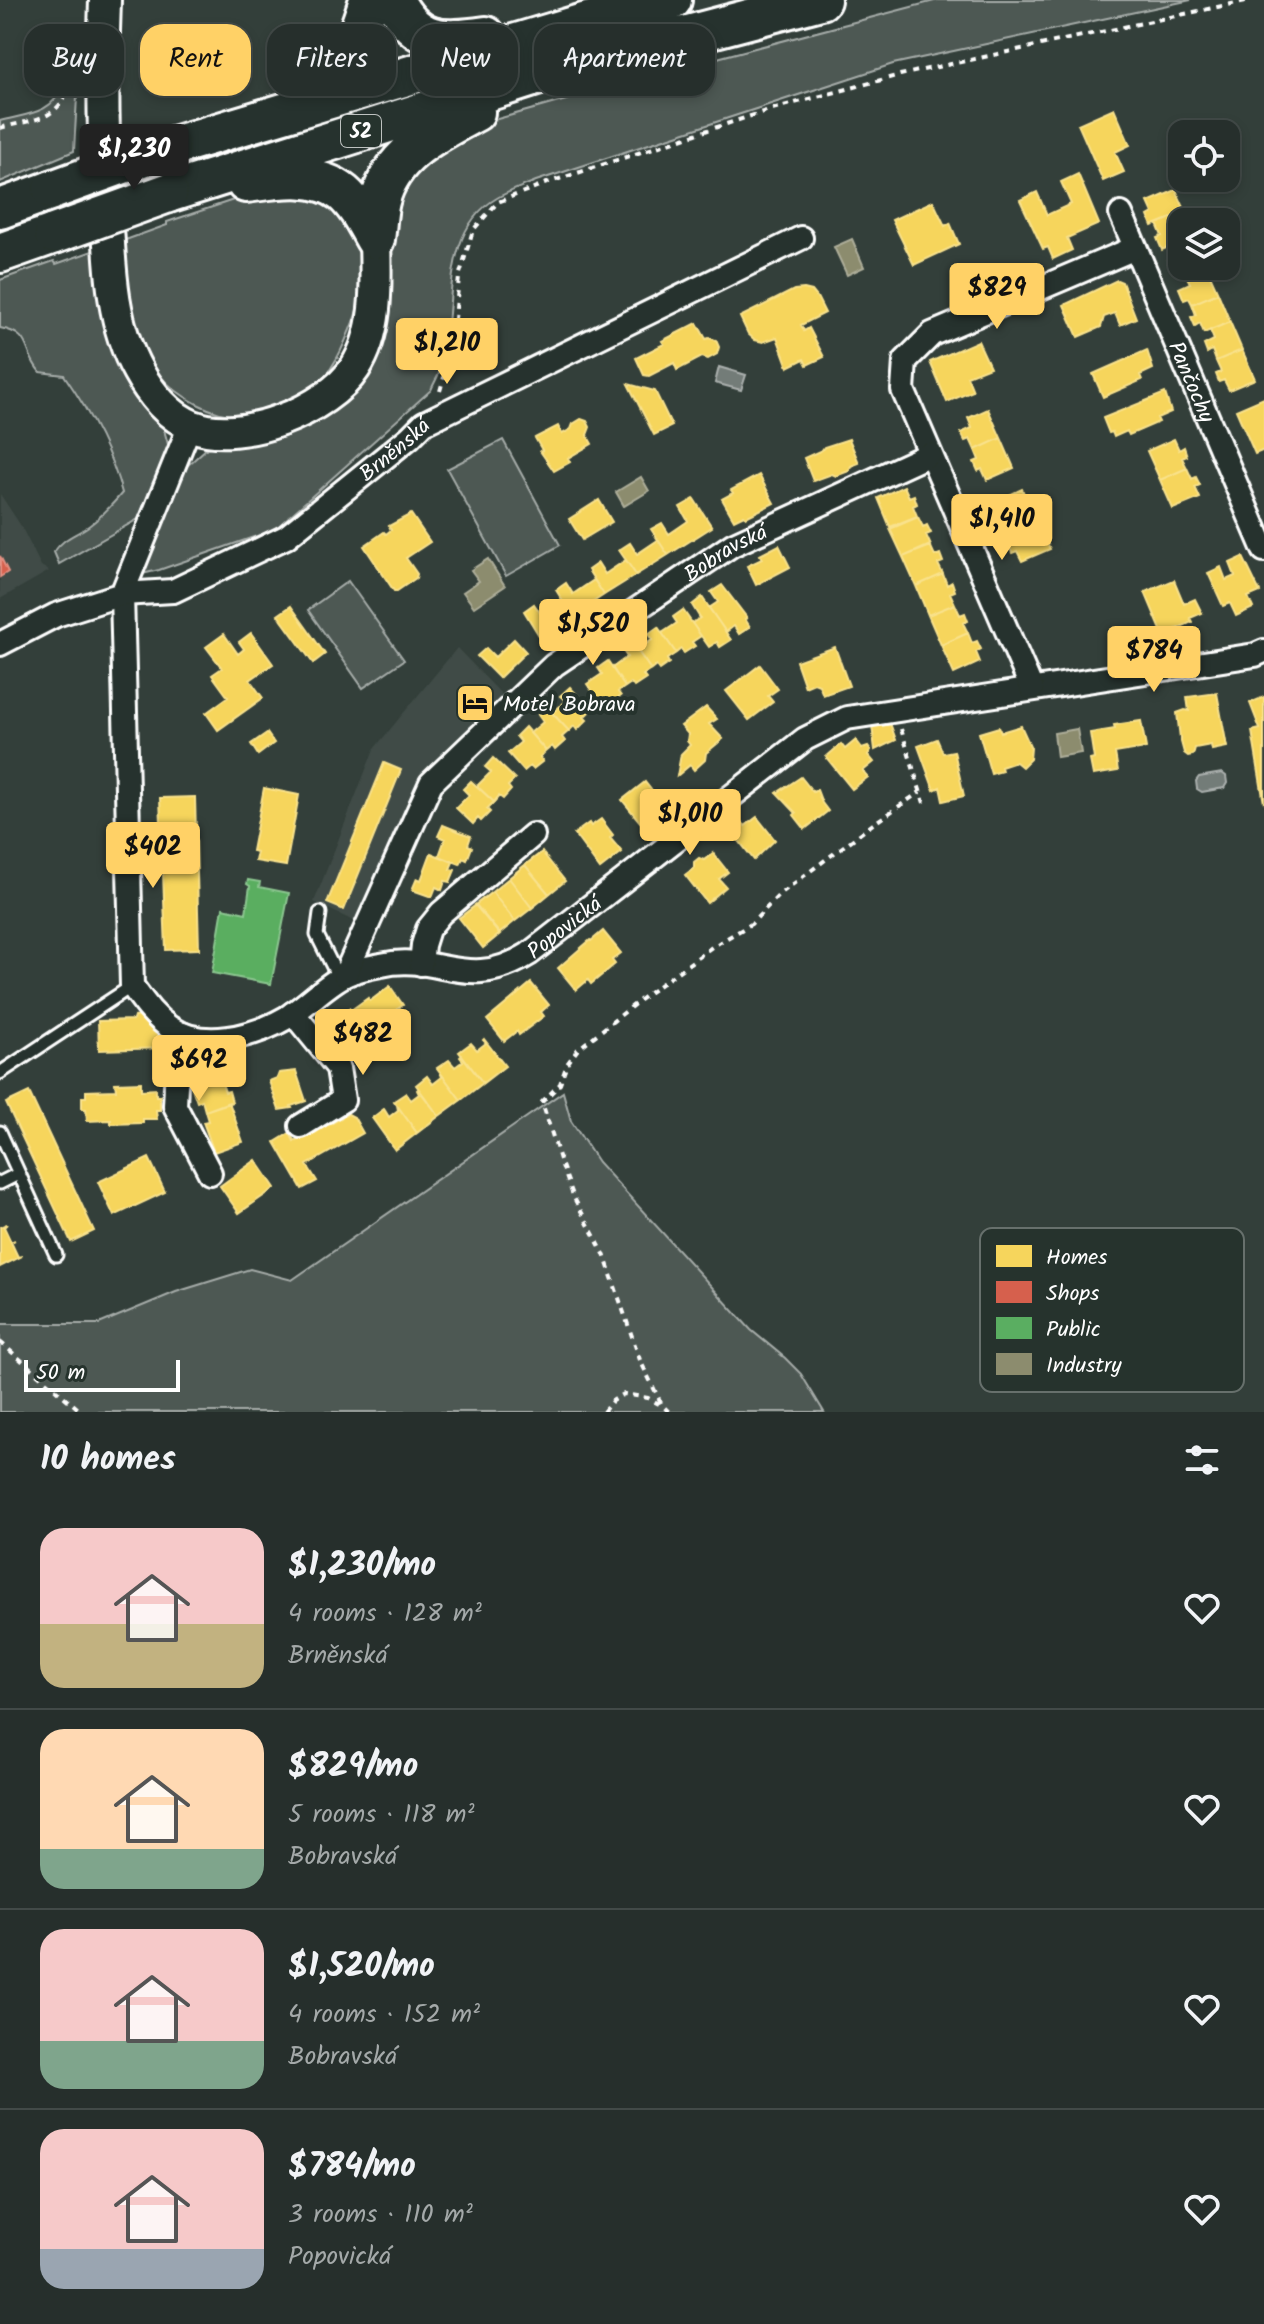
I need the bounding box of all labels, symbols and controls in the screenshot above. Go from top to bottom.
chip: Buy [24,24,124,96]
chip: Rent [140,24,251,96]
chip: Filters [267,24,396,96]
chip: New [412,24,518,96]
chip: Apartment [534,24,715,96]
road number: 52 [341,115,381,147]
map controls [1168,120,1240,280]
button: locate [1168,120,1240,192]
pin: $1,230 [69,124,199,192]
text: $1,230 [98,129,170,171]
button: layers [1168,208,1240,280]
pin: $829 [950,263,1044,331]
text: $829 [967,268,1027,310]
pin: $1,210 [382,318,512,386]
text: $1,210 [414,323,480,365]
street label: Pančochy [1157,336,1223,429]
street label: Brněnská [352,409,442,492]
pin: $1,410 [937,494,1067,562]
text: $1,410 [969,499,1035,541]
street label: Bobravská [677,515,776,593]
pin: $1,520 [528,599,658,667]
text: $1,520 [557,604,629,646]
pin: $784 [1107,626,1201,694]
text: $784 [1125,631,1183,673]
hotel icon: Motel Bobrava [454,682,496,724]
place label: Motel Bobrava [503,688,636,723]
pin: $1,010 [625,789,755,857]
text: $1,010 [658,794,722,836]
pin: $402 [106,822,200,890]
text: $402 [124,827,182,869]
street label: Popovická [520,887,613,970]
pin: $482 [316,1009,410,1077]
text: $482 [333,1014,393,1056]
pin: $692 [152,1035,246,1103]
text: $692 [170,1040,228,1082]
legend [980,1228,1244,1392]
text: Homes [1046,1241,1108,1276]
text: Shops [1046,1277,1100,1312]
text: Public [1046,1313,1101,1348]
text: Industry [1046,1349,1122,1384]
scale bar [24,1356,180,1392]
text: 50 m [36,1356,85,1391]
text: 10 homes [40,1433,176,1487]
icon: filters [1180,1438,1224,1482]
text: $1,230/mo [288,1539,436,1593]
icon: home [104,1560,200,1656]
icon: heart [1180,1586,1224,1630]
text: 4 rooms · 128 m² [288,1593,482,1635]
text: Brněnská [288,1635,388,1677]
text: $829/mo [288,1740,418,1794]
icon: home [104,1761,200,1857]
icon: heart [1180,1787,1224,1831]
text: 5 rooms · 118 m² [288,1794,474,1836]
text: Bobravská [288,1836,397,1878]
text: $1,520/mo [288,1940,435,1994]
icon: home [104,1961,200,2057]
icon: heart [1180,1987,1224,2031]
text: 4 rooms · 152 m² [288,1994,480,2036]
text: Bobravská [288,2036,397,2078]
text: $784/mo [288,2140,416,2194]
icon: home [104,2161,200,2257]
icon: heart [1180,2187,1224,2231]
text: 3 rooms · 110 m² [288,2194,473,2236]
text: Popovická [288,2236,391,2278]

